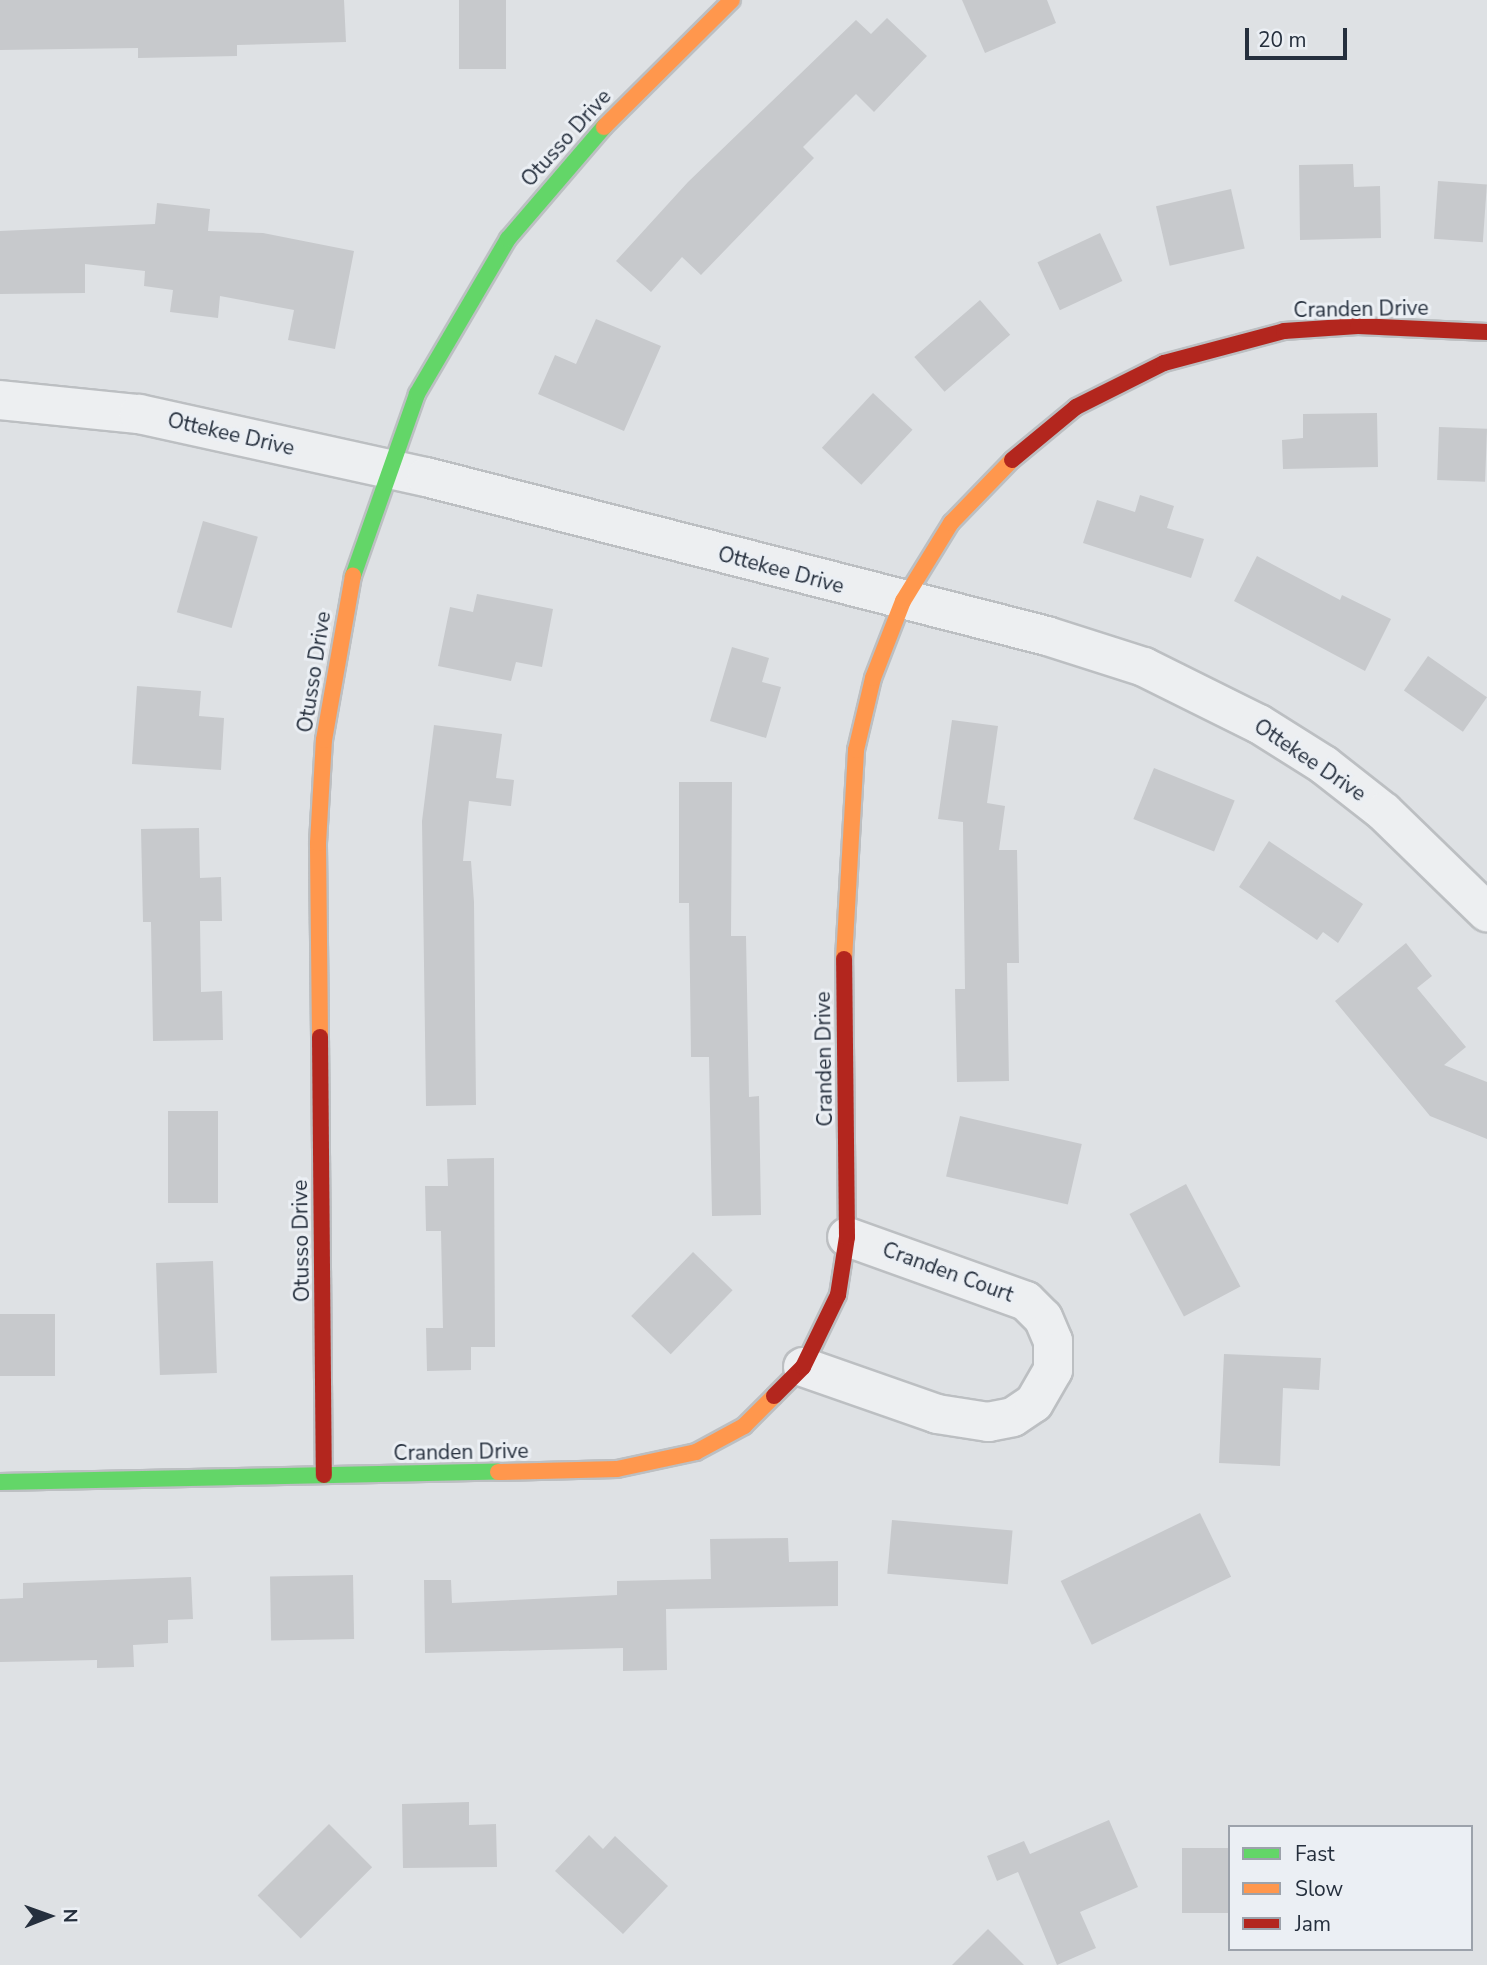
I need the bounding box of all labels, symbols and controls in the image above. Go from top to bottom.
scale bar [1249,14,1350,58]
text: 20 m [1258,26,1307,54]
street label: Otusso Drive [516,84,616,192]
street label: Cranden Drive [1293,295,1429,323]
street label: Ottekee Drive [165,407,297,461]
street label: Ottekee Drive [715,541,847,599]
street label: Otusso Drive [292,610,336,734]
street label: Ottekee Drive [1249,713,1371,807]
street label: Cranden Drive [810,991,838,1127]
street label: Otusso Drive [287,1180,315,1302]
street label: Cranden Court [879,1237,1017,1307]
street label: Cranden Drive [393,1438,529,1466]
legend [1228,1825,1473,1951]
text: Fast [1295,1840,1335,1868]
text: Slow [1295,1875,1343,1903]
north arrow [14,1881,84,1951]
text: N [57,1908,83,1923]
text: Jam [1295,1910,1331,1938]

